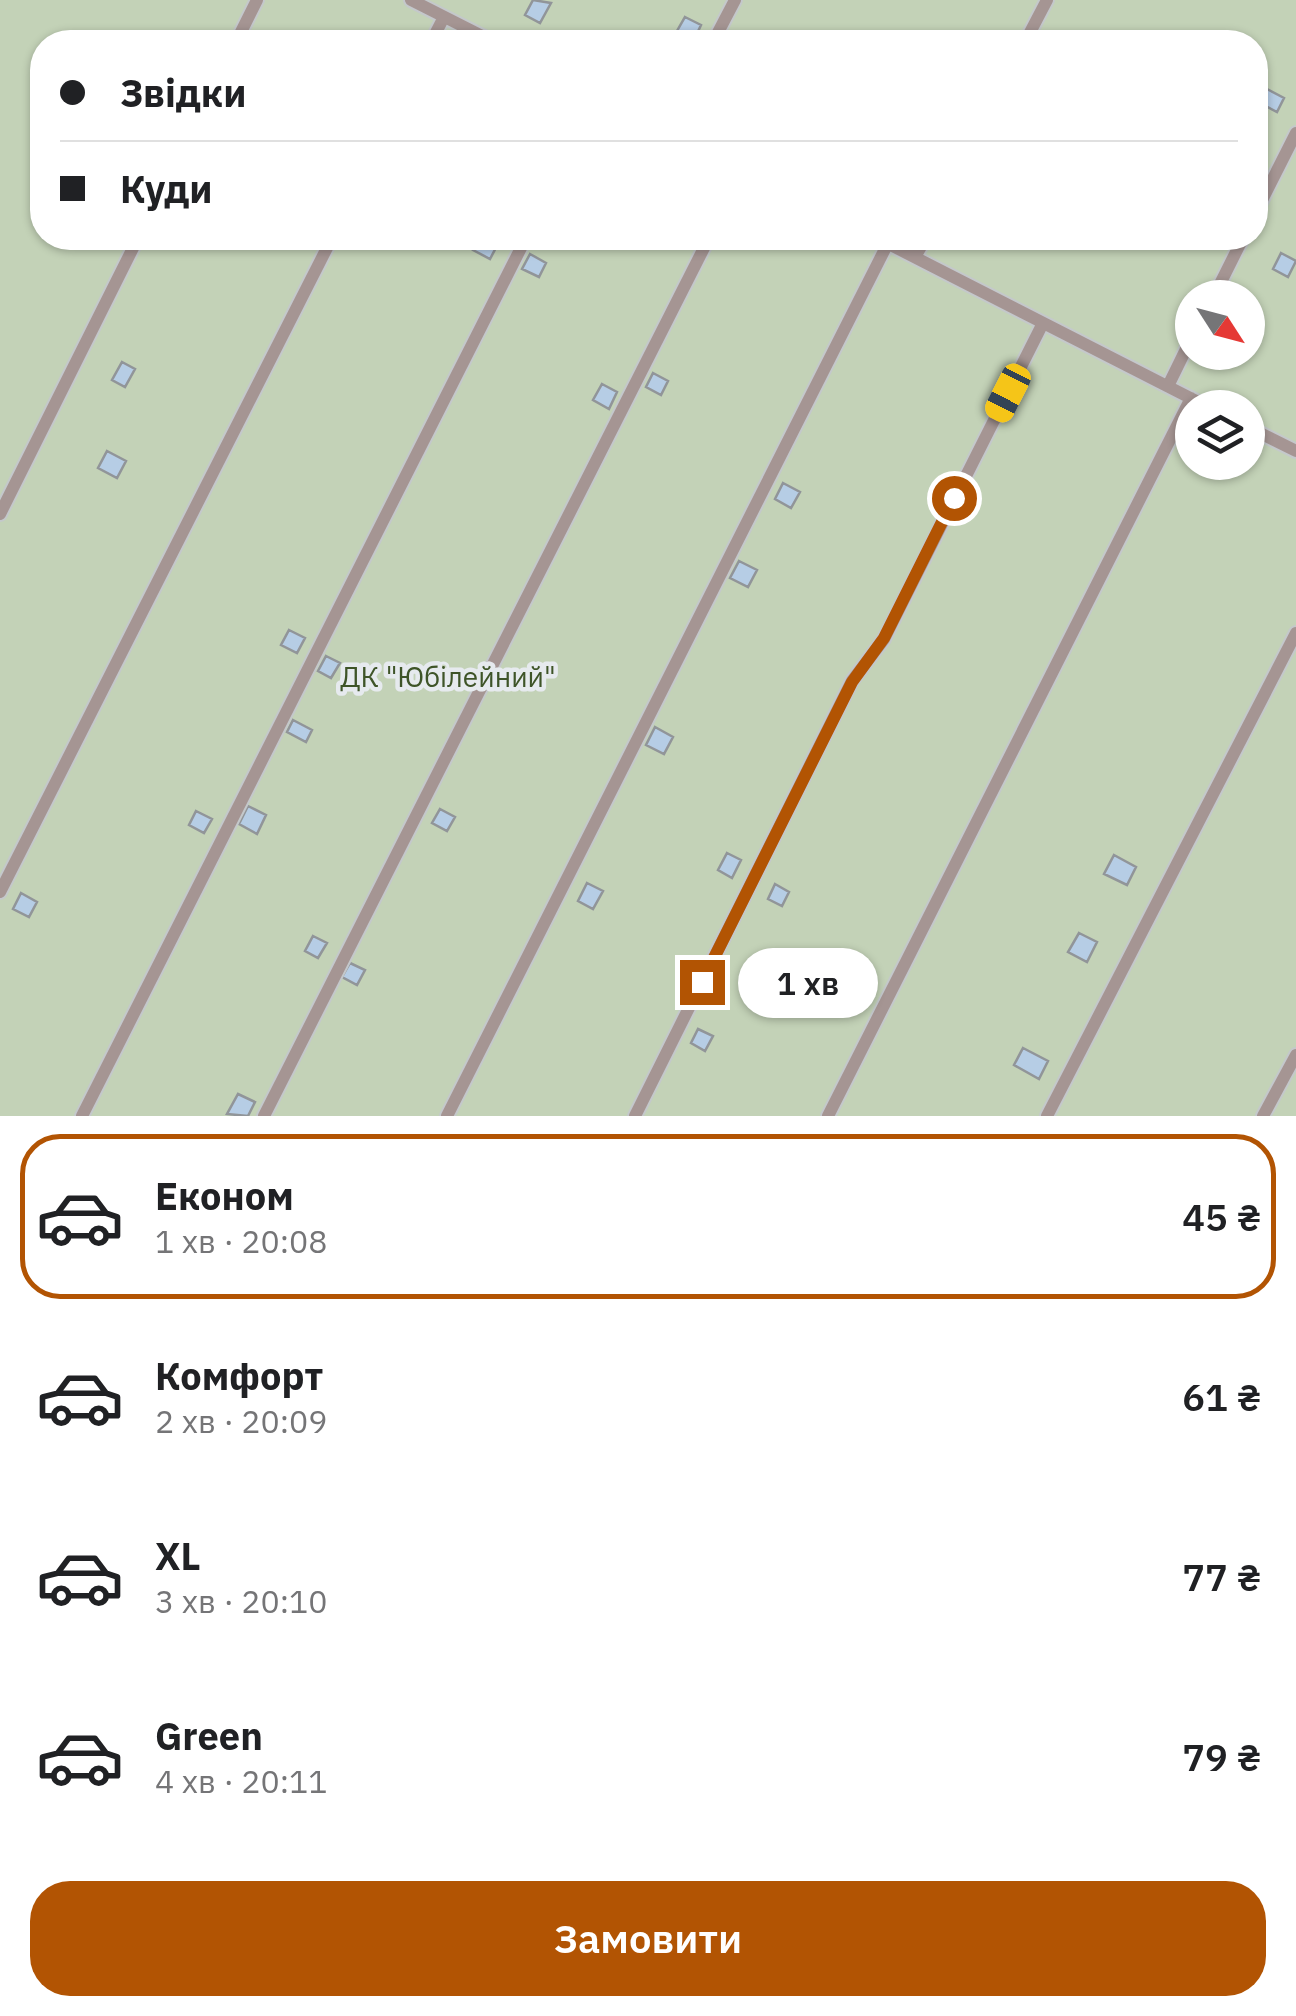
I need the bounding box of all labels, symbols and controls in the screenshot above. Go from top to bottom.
text: Звідки [120,68,247,117]
text: Куди [120,164,213,213]
north arrow [1175,280,1265,370]
map controls [1175,280,1265,480]
car [981,359,1035,427]
button: layers [1175,390,1265,480]
route start [932,476,977,521]
park label: ДК "Юбілейний" [340,658,556,695]
callout: 1 хв [737,947,877,1017]
route end [680,960,725,1005]
text: 1 хв [777,962,839,1004]
text: Економ [155,1171,294,1220]
icon: car [35,1172,125,1262]
text: 45 ₴ [1182,1192,1261,1241]
text: 1 хв · 20:08 [155,1220,328,1262]
text: Комфорт [155,1351,323,1400]
icon: car [35,1352,125,1442]
text: 61 ₴ [1182,1372,1261,1421]
text: 2 хв · 20:09 [155,1400,328,1442]
text: XL [155,1531,201,1580]
icon: car [35,1532,125,1622]
text: 77 ₴ [1182,1552,1261,1601]
text: 3 хв · 20:10 [155,1580,328,1622]
text: Green [155,1711,263,1760]
icon: car [35,1712,125,1802]
text: 79 ₴ [1182,1732,1261,1781]
text: 4 хв · 20:11 [155,1760,328,1802]
button: Замовити [30,1881,1266,1996]

